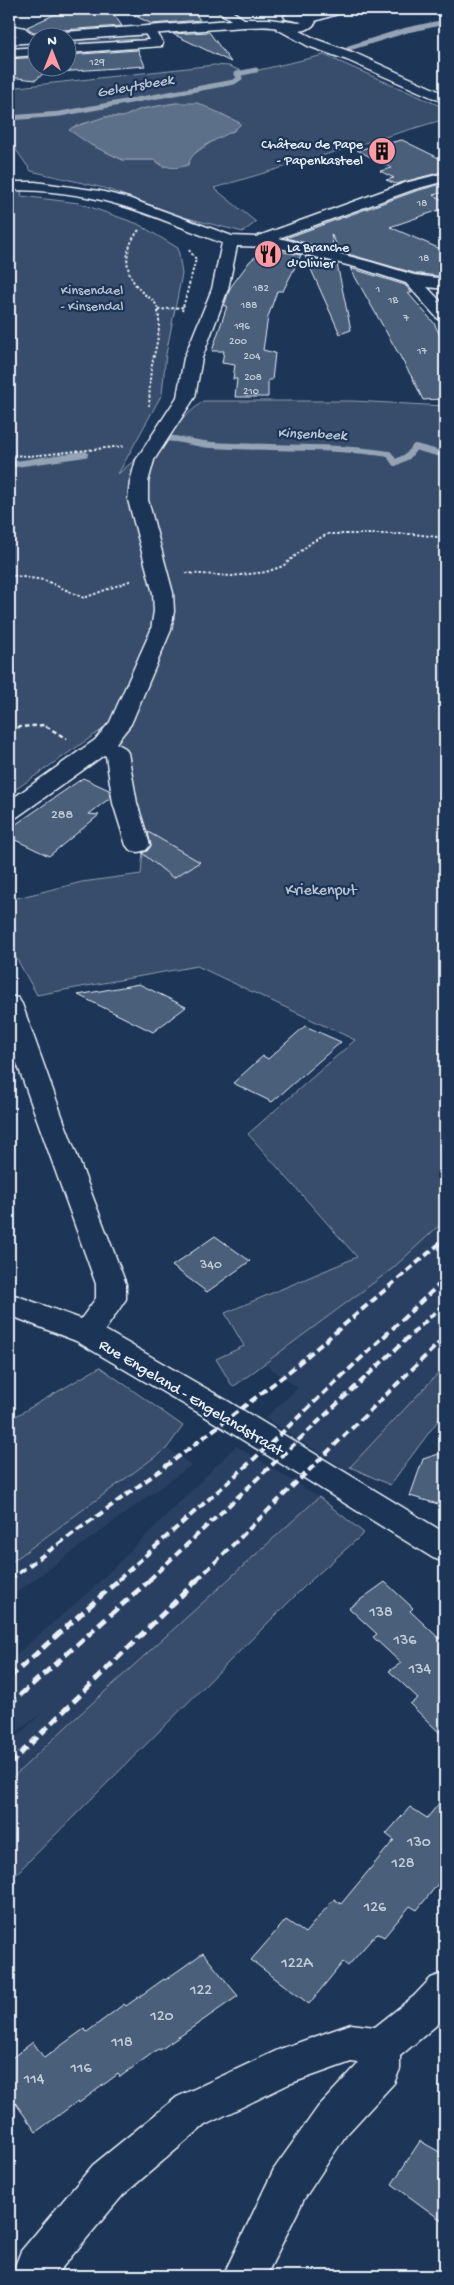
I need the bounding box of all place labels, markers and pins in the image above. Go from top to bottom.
building icon: Château de Pape - Papenkasteel [367,136,397,166]
place label: Château de Pape - Papenkasteel [261,137,364,170]
restaurant icon: La Branche d'Olivier [253,239,283,269]
place label: La Branche d'Olivier [287,240,350,273]

